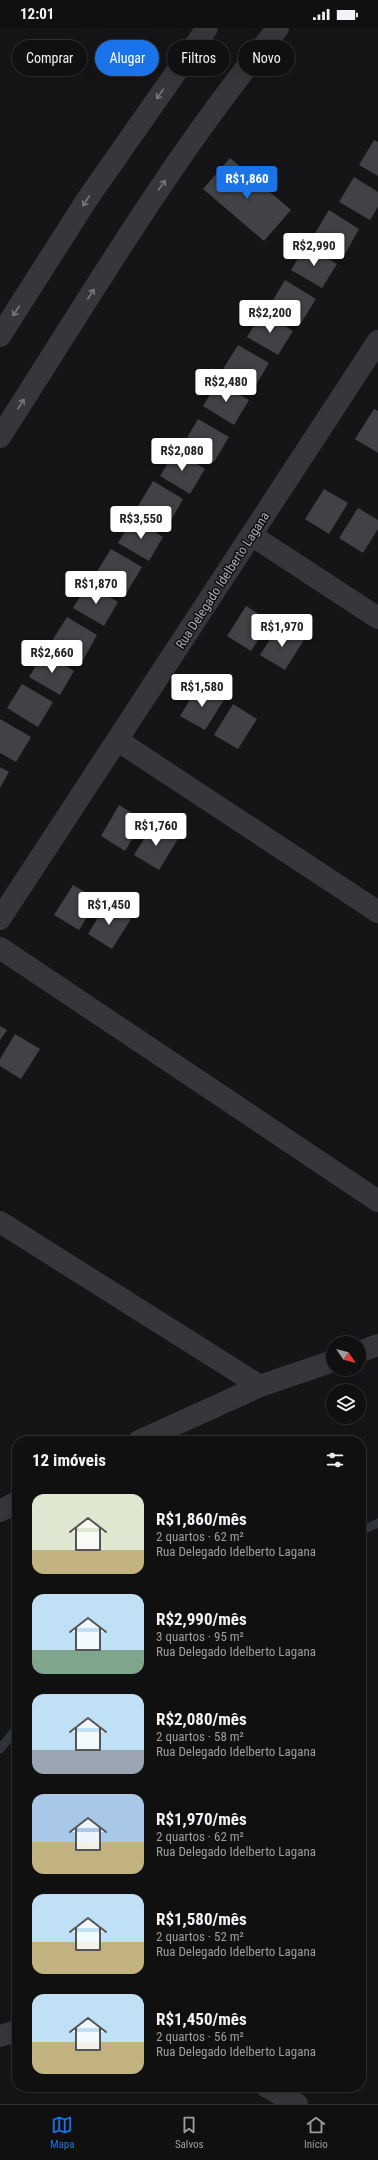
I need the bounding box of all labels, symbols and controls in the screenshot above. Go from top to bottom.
text: 12:01 [20,5,54,23]
chip: Comprar [12,40,87,76]
chip: Alugar [95,40,159,76]
chip: Filtros [167,40,230,76]
chip: Novo [238,40,295,76]
one-way arrow [156,88,164,99]
pin: R$1,860 [210,166,284,200]
text: R$1,860 [225,171,269,186]
one-way arrow [158,180,166,191]
one-way arrow [82,195,90,206]
pin: R$2,990 [277,233,351,267]
text: R$2,990 [292,238,336,253]
one-way arrow [87,289,96,300]
pin: R$2,200 [233,300,307,334]
one-way arrow [12,305,20,316]
text: R$2,200 [248,305,292,320]
pin: R$2,480 [189,369,263,403]
text: R$2,480 [204,374,248,389]
one-way arrow [17,399,25,410]
pin: R$2,080 [145,438,219,472]
text: R$2,080 [160,443,204,458]
pin: R$3,550 [104,506,178,540]
street label: Rua Delegado Idelberto Lagana [173,509,272,651]
text: R$3,550 [119,511,163,526]
pin: R$1,870 [59,571,133,605]
text: R$1,870 [74,576,118,591]
pin: R$1,970 [245,614,319,648]
text: R$1,970 [260,619,304,634]
pin: R$2,660 [15,640,89,674]
text: R$2,660 [30,645,74,660]
pin: R$1,580 [165,674,239,708]
text: R$1,580 [180,679,224,694]
pin: R$1,760 [119,813,193,847]
text: R$1,760 [134,818,178,833]
pin: R$1,450 [72,892,146,926]
text: R$1,450 [87,897,131,912]
north arrow [326,1336,366,1376]
map controls [326,1336,366,1424]
button: layers [326,1384,366,1424]
icon: filters [324,1449,346,1471]
text: 12 imóveis [32,1450,106,1470]
text: R$1,860/mês [156,1509,247,1529]
icon: home [64,1510,112,1558]
text: 2 quartos · 62 m² [156,1529,244,1544]
text: Rua Delegado Idelberto Lagana [156,1544,316,1559]
text: R$2,990/mês [156,1609,247,1629]
icon: home [64,1610,112,1658]
text: 3 quartos · 95 m² [156,1629,244,1644]
text: Rua Delegado Idelberto Lagana [156,1644,316,1659]
text: R$2,080/mês [156,1709,247,1729]
icon: home [64,1710,112,1758]
text: 2 quartos · 58 m² [156,1729,244,1744]
text: Rua Delegado Idelberto Lagana [156,1744,316,1759]
text: R$1,970/mês [156,1809,247,1829]
icon: home [64,1810,112,1858]
text: 2 quartos · 62 m² [156,1829,244,1844]
text: Rua Delegado Idelberto Lagana [156,1844,316,1859]
text: R$1,580/mês [156,1909,247,1929]
icon: home [64,1910,112,1958]
text: 2 quartos · 52 m² [156,1929,244,1944]
text: Rua Delegado Idelberto Lagana [156,1944,316,1959]
text: R$1,450/mês [156,2009,247,2029]
icon: home [64,2010,112,2058]
text: 2 quartos · 56 m² [156,2029,244,2044]
text: Rua Delegado Idelberto Lagana [156,2044,316,2059]
tab: Mapa [50,2114,74,2151]
tab: Salvos [175,2114,204,2151]
tab: Início [304,2114,328,2151]

